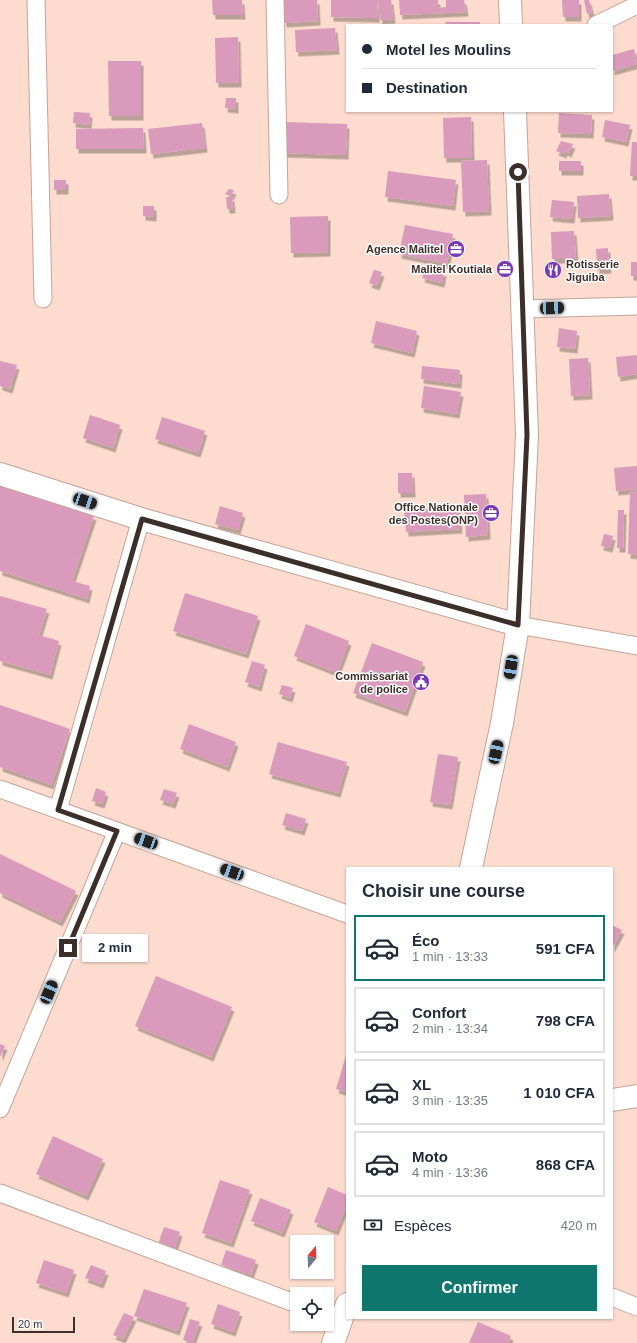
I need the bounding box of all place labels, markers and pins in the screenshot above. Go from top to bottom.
office icon: Agence Malitel [446,239,466,259]
place label: Agence Malitel [366,243,443,255]
place label: Rotisserie Jiguiba [566,258,619,283]
office icon: Malitel Koutiala [495,259,515,279]
restaurant icon: Rotisserie Jiguiba [543,260,563,280]
place label: Malitel Koutiala [411,263,493,275]
place label: Office Nationale des Postes(ONP) [389,501,478,526]
office icon: Office Nationale des Postes(ONP) [481,503,501,523]
place label: Commissariat de police [335,670,408,695]
public building icon: Commissariat de police [411,672,431,692]

